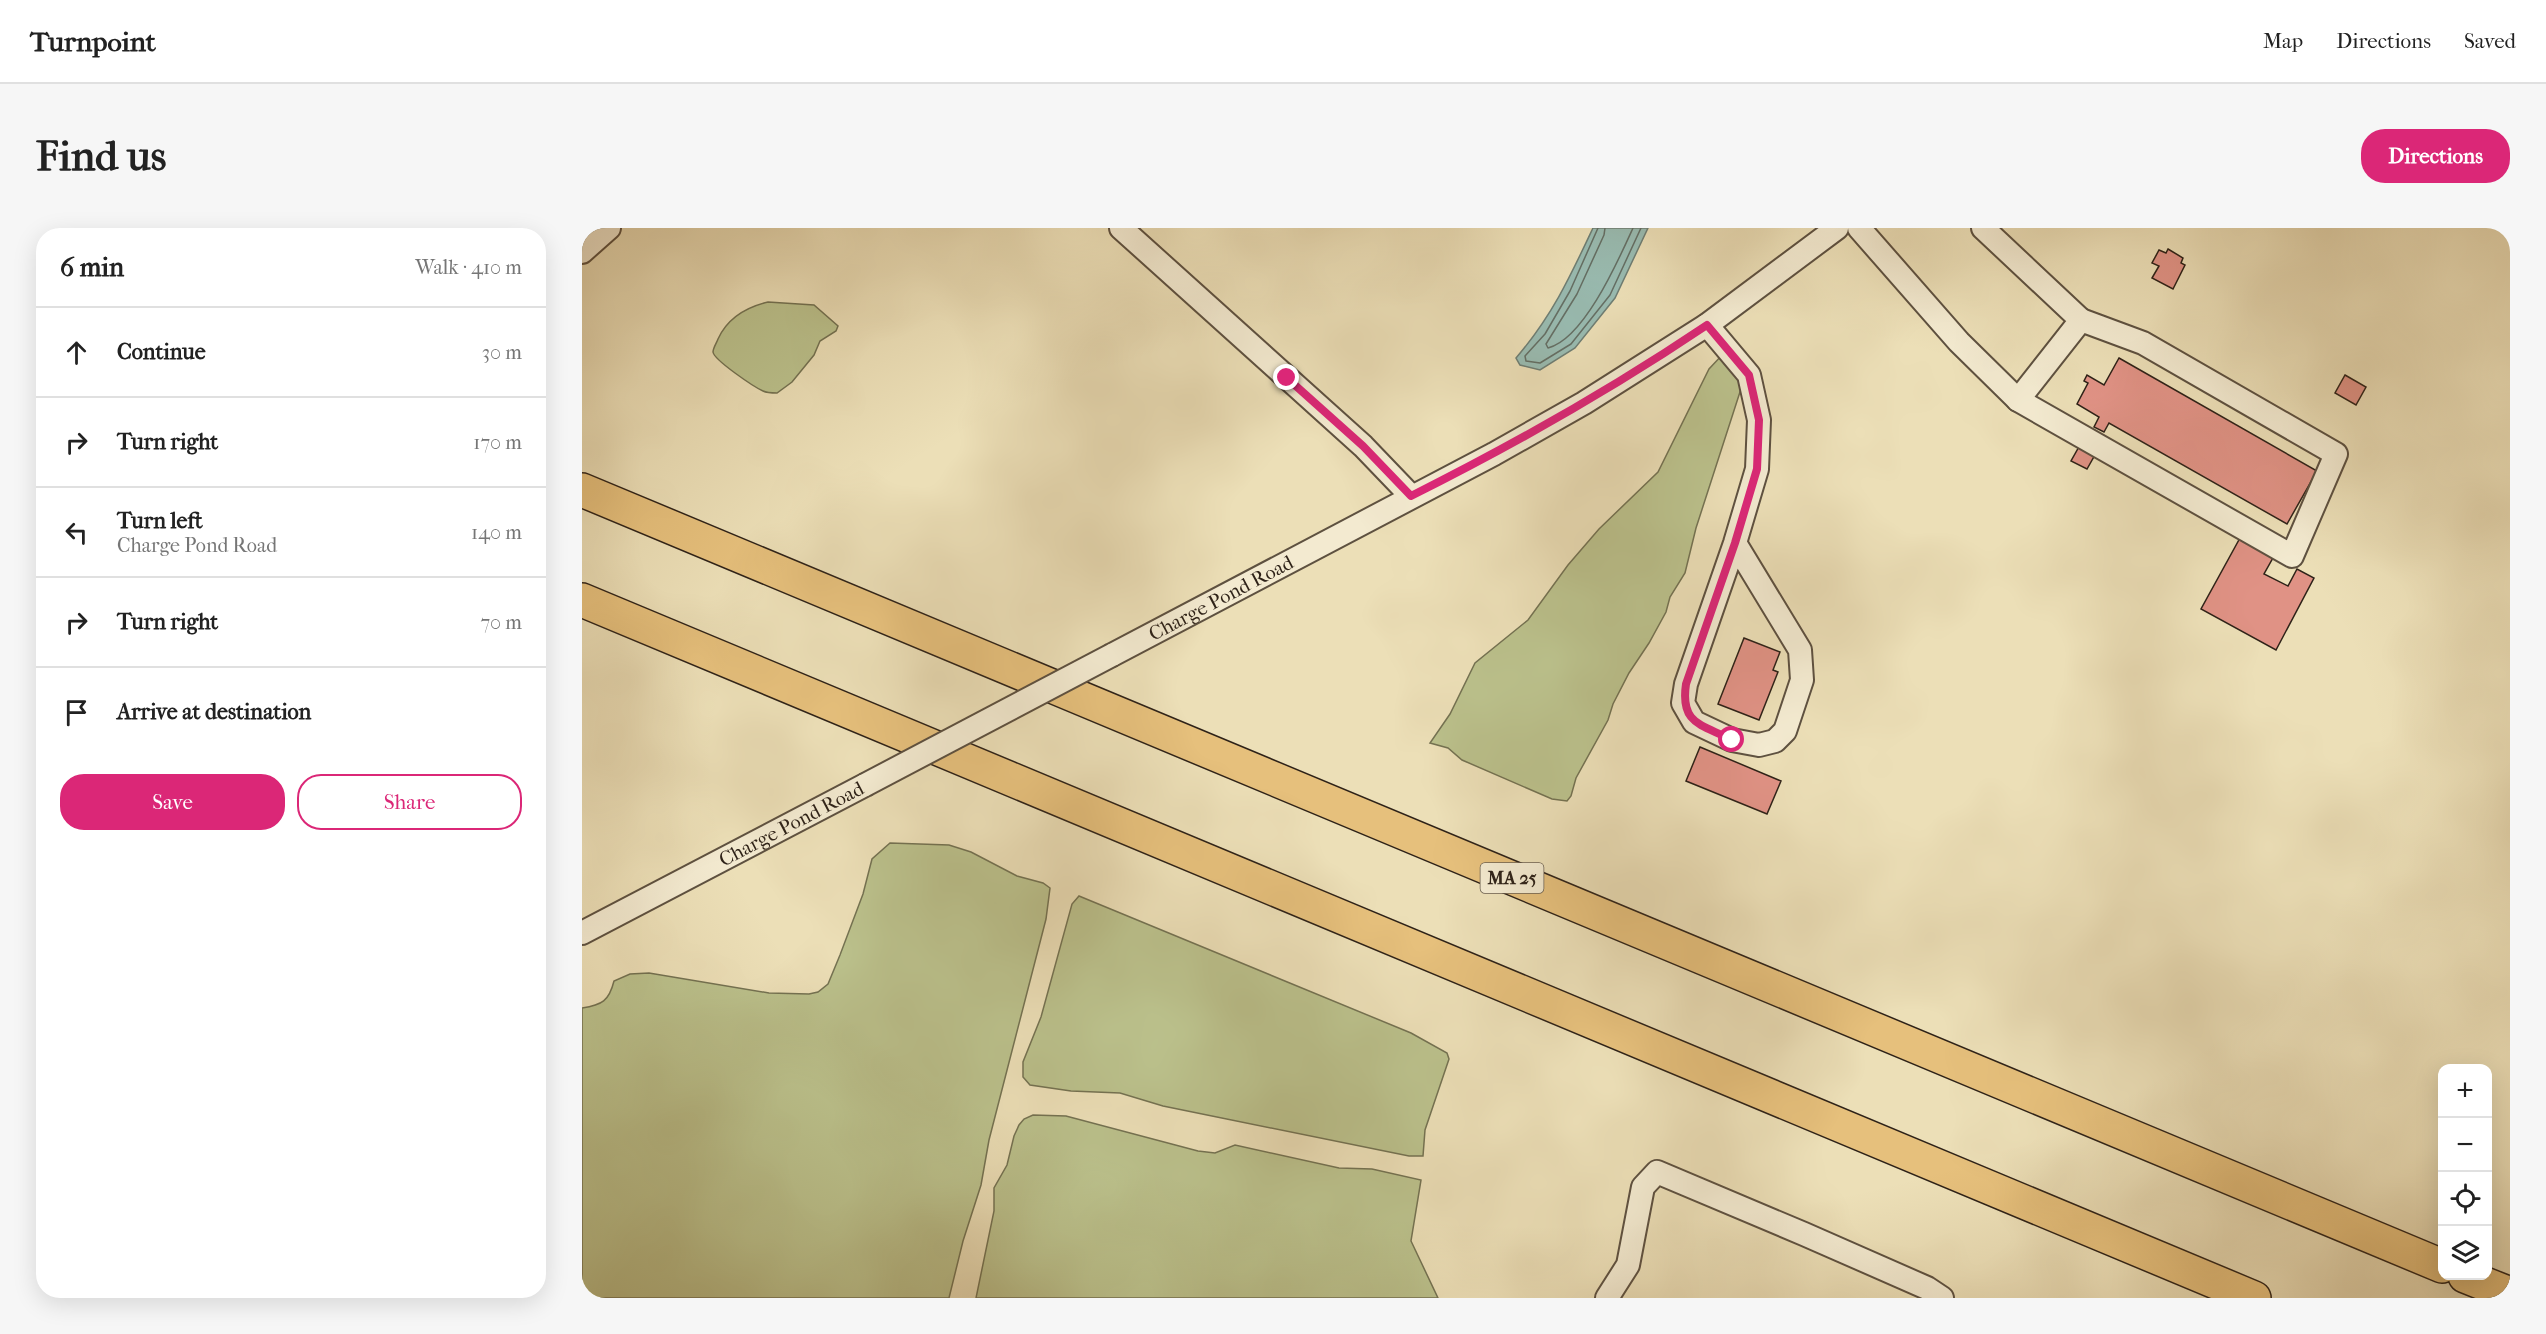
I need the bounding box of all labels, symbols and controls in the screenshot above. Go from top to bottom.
text: Turnpoint [30,25,156,58]
text: Map [2263,29,2303,53]
text: Directions [2336,29,2431,53]
text: Saved [2464,29,2516,53]
button: Directions [2361,129,2510,183]
text: Find us [36,132,166,181]
text: 6 min [60,252,124,283]
text: Walk · 410 m [415,256,522,279]
icon: ahead [60,336,93,369]
text: Continue [117,339,206,365]
text: 30 m [482,341,522,364]
route end [1273,364,1299,390]
icon: right [60,426,93,459]
text: Turn right [117,429,218,455]
text: 170 m [473,431,522,454]
text: Turn left [117,508,203,534]
icon: left [60,516,93,549]
text: 140 m [471,521,522,544]
text: Charge Pond Road [117,534,277,557]
street label: Charge Pond Road [1145,550,1298,645]
icon: right [60,606,93,639]
text: Turn right [117,609,218,635]
text: 70 m [480,611,522,634]
icon: arrive [60,696,93,729]
text: Arrive at destination [117,699,311,725]
route start [1718,726,1744,752]
button: Save [60,774,285,830]
button: Share [297,774,522,830]
street label: Charge Pond Road [715,776,868,871]
road number: MA 25 [1480,863,1544,893]
map controls [2438,1064,2492,1280]
button: + [2438,1064,2492,1118]
button: − [2438,1118,2492,1172]
button: locate [2438,1172,2492,1226]
button: layers [2438,1226,2492,1280]

